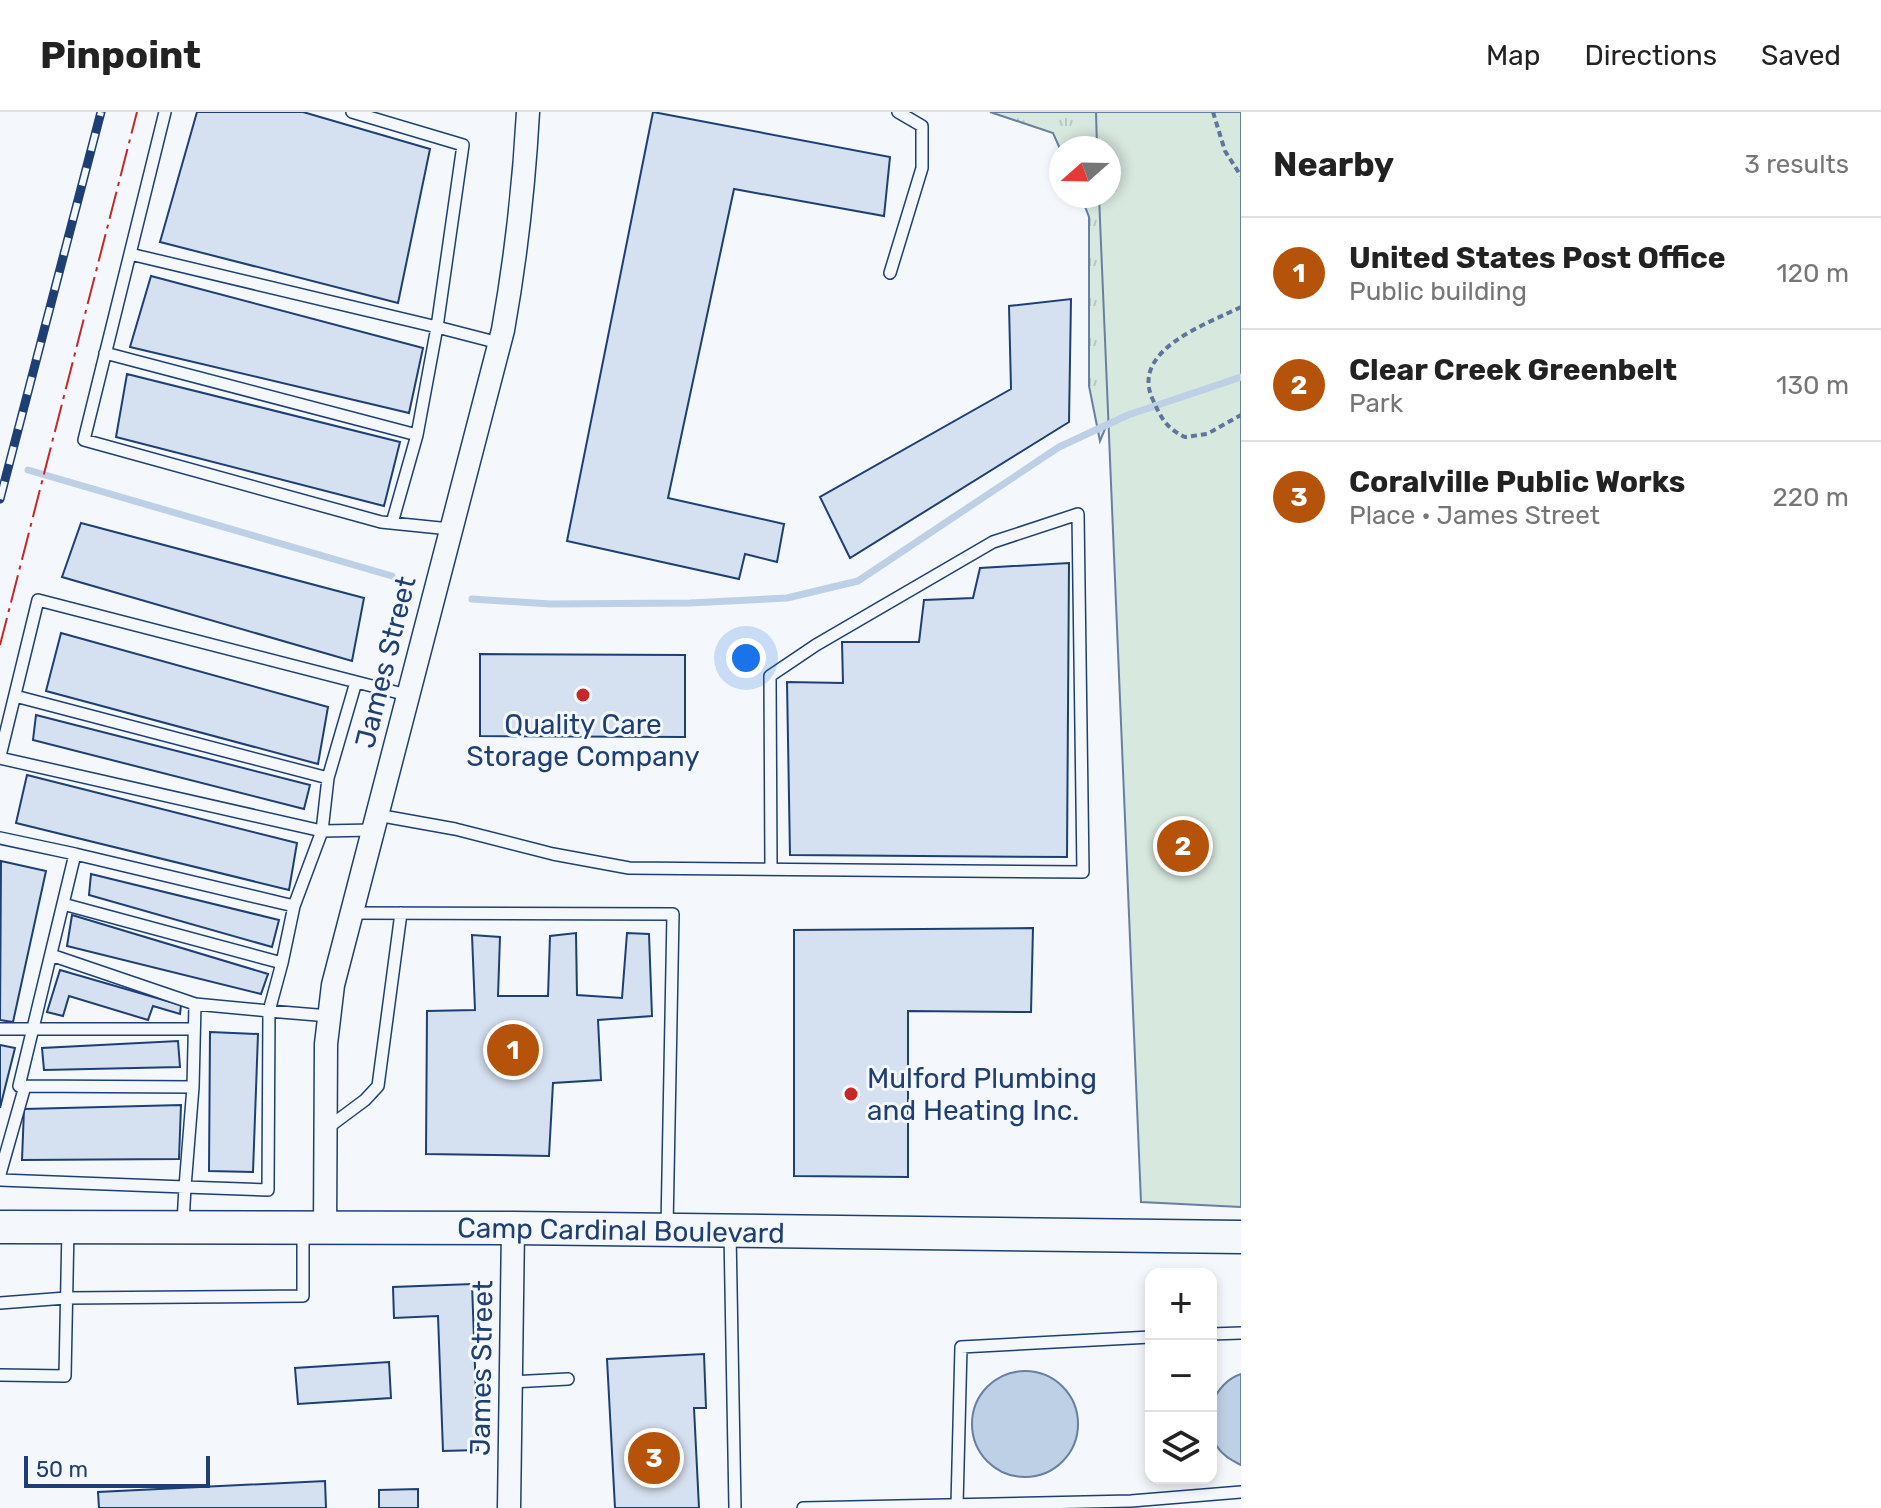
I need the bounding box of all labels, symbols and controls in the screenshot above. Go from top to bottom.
text: Pinpoint [40,32,201,78]
text: Map [1486,39,1540,72]
text: Directions [1584,39,1717,72]
text: Saved [1761,39,1841,72]
north arrow [1049,136,1121,208]
text: Nearby [1273,144,1394,185]
text: 3 results [1744,149,1849,180]
text: United States Post Office [1349,240,1725,276]
text: 1 [1293,258,1305,289]
text: 120 m [1777,258,1849,289]
text: Public building [1349,276,1527,307]
text: Clear Creek Greenbelt [1349,352,1677,388]
text: 2 [1291,370,1307,401]
text: 130 m [1776,370,1849,401]
text: Park [1349,388,1403,419]
text: Coralville Public Works [1349,464,1685,500]
text: 3 [1290,482,1308,513]
text: 220 m [1772,482,1849,513]
text: Place · James Street [1349,500,1600,531]
street label: James Street [348,573,423,751]
your location [726,638,766,678]
marker: Quality Care Storage Company [574,686,592,704]
place label: Quality Care Storage Company [466,708,700,773]
pin: 2 [1157,816,1209,876]
pin: 1 [487,1020,539,1080]
place label: Mulford Plumbing and Heating Inc. [867,1062,1097,1127]
marker: Mulford Plumbing and Heating Inc. [842,1085,860,1103]
street label: Camp Cardinal Boulevard [457,1211,785,1250]
map controls [1145,1268,1217,1484]
button: + [1145,1268,1217,1340]
street label: James Street [463,1280,500,1456]
button: − [1145,1340,1217,1412]
button: layers [1145,1412,1217,1484]
pin: 3 [628,1428,680,1488]
scale bar [24,1452,210,1488]
text: 50 m [36,1456,88,1483]

